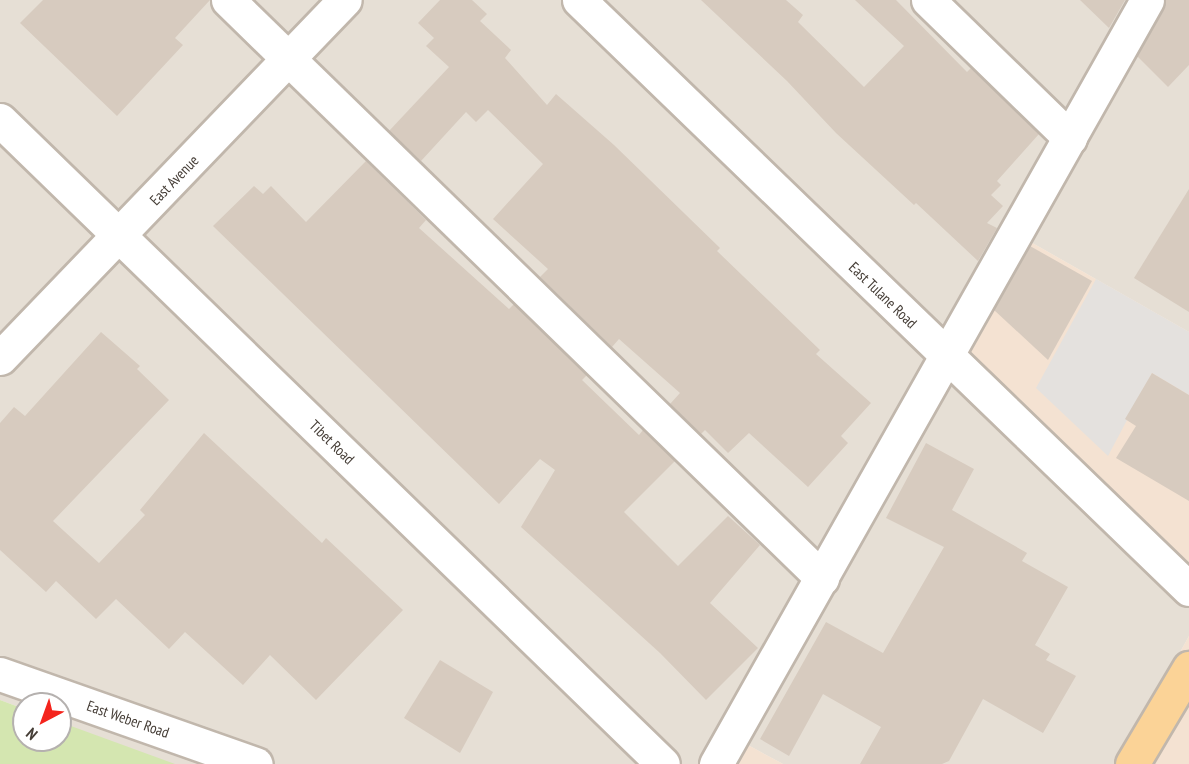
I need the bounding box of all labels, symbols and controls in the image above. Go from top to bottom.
street label: East Avenue [146,151,202,209]
street label: East Tulane Road [845,258,921,332]
street label: Tibet Road [306,416,358,468]
north arrow [12,692,72,752]
street label: East Weber Road [84,696,172,742]
text: N [22,724,41,744]

